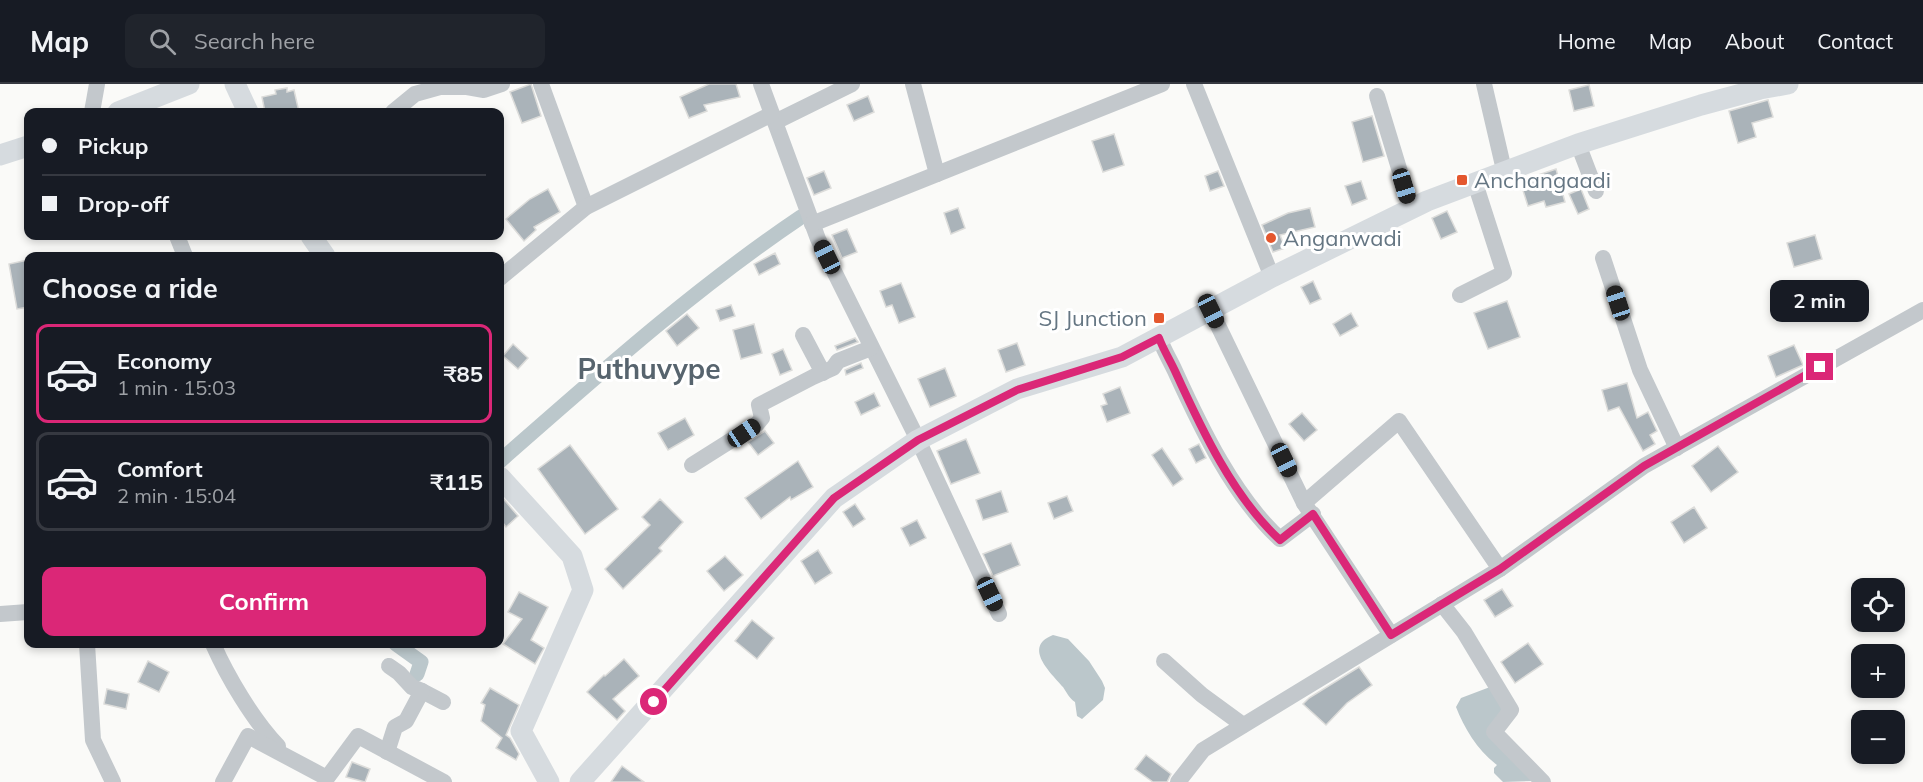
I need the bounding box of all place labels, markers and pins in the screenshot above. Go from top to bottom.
place label: Anchangaadi [1474,166,1611,194]
marker: Anchangaadi [1455,173,1469,187]
place label: Anganwadi [1283,224,1402,252]
marker: Anganwadi [1264,231,1278,245]
place label: SJ Junction [1038,304,1147,332]
marker: SJ Junction [1152,311,1166,325]

